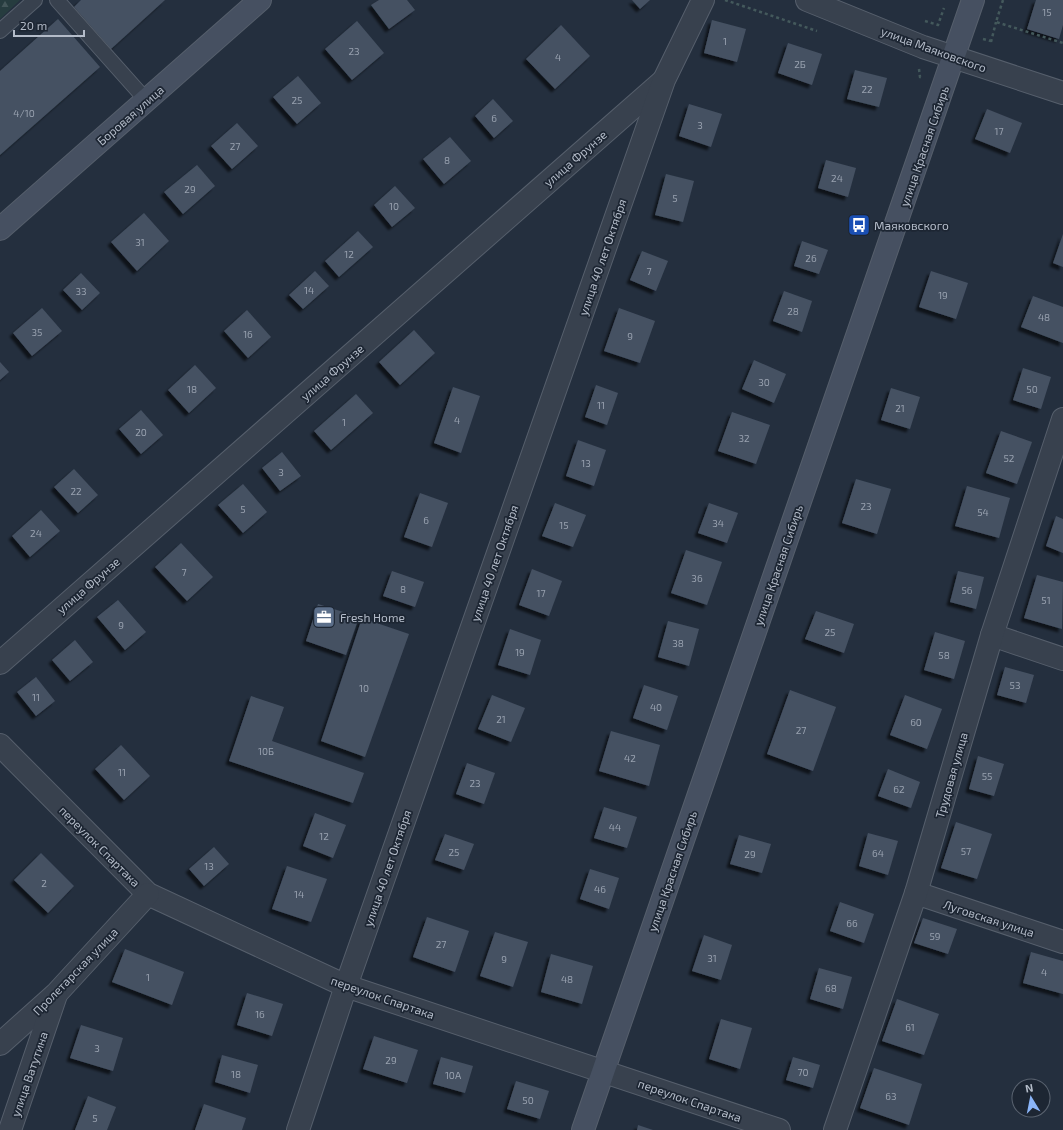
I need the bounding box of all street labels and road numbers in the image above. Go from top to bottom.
street label: улица Маяковского [879,23,989,76]
street label: Боровая улица [94,82,167,149]
street label: улица Красная Сибирь [897,84,952,209]
street label: улица Фрунзе [541,127,610,190]
street label: улица 40 лет Октября [575,197,629,317]
street label: улица Фрунзе [298,341,367,404]
street label: улица 40 лет Октября [467,503,521,623]
street label: улица Красная Сибирь [751,503,806,628]
street label: улица Фрунзе [54,554,123,617]
street label: Трудовая улица [932,730,971,820]
street label: переулок Спартака [56,803,143,890]
street label: улица 40 лет Октября [360,808,414,928]
street label: улица Красная Сибирь [645,809,700,934]
street label: Луговская улица [941,897,1036,940]
street label: Пролетарская улица [30,924,121,1018]
street label: переулок Спартака [329,973,437,1022]
street label: улица Ватутина [8,1030,51,1119]
street label: переулок Спартака [636,1076,744,1125]

